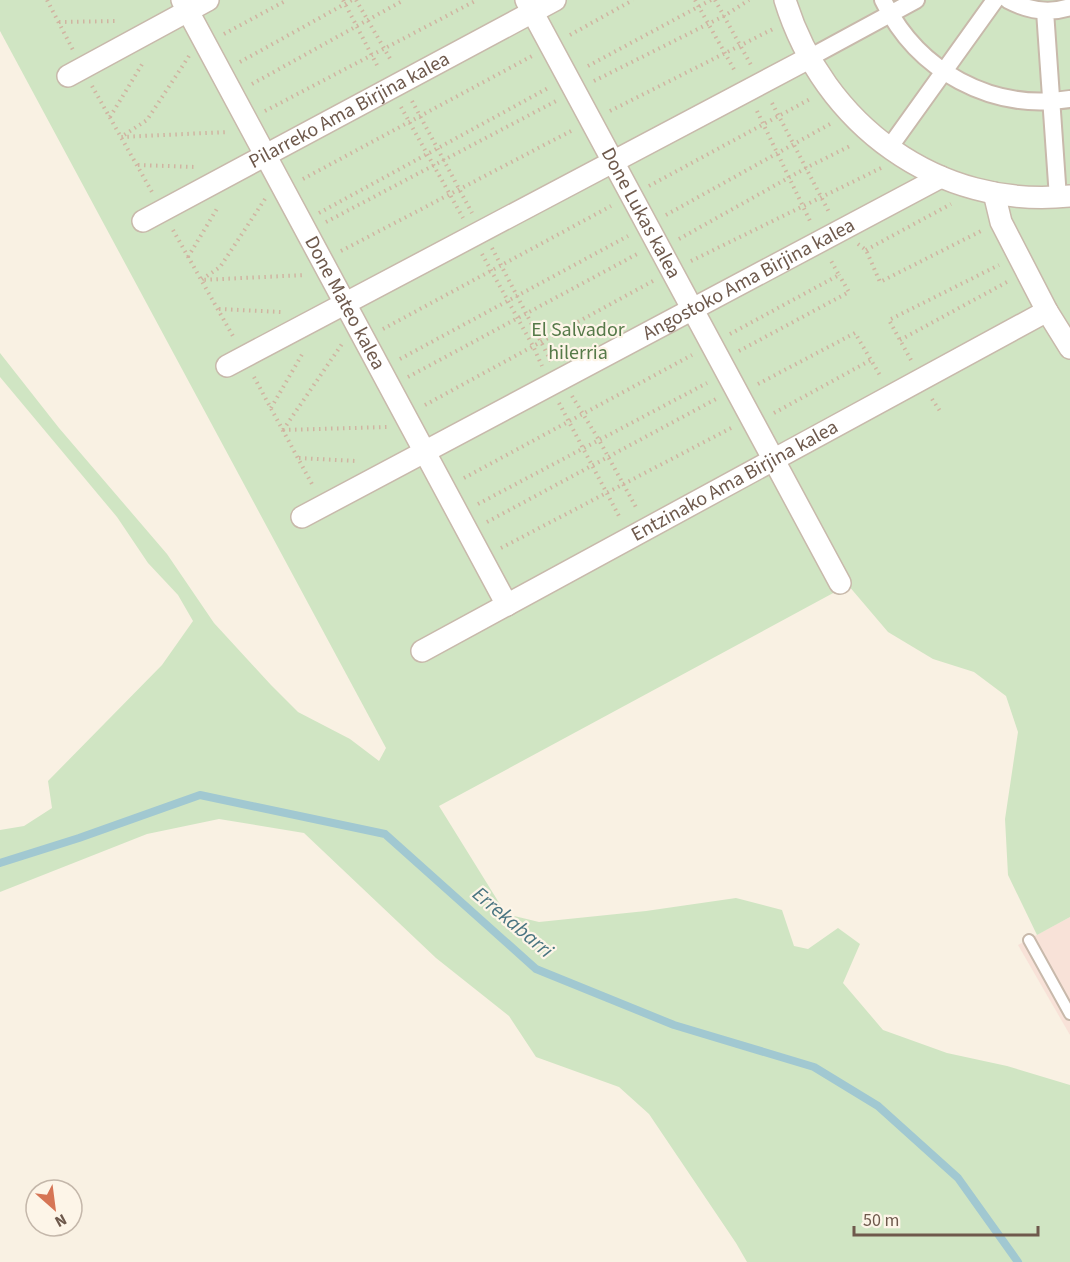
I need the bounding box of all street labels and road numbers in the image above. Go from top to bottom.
street label: Pilarreko Ama Birjina kalea [244,45,455,176]
street label: Done Lukas kalea [594,142,688,284]
street label: Angostoko Ama Birjina kalea [638,211,860,347]
street label: Done Mateo kalea [297,231,392,375]
street label: Entzinako Ama Birjina kalea [626,413,843,549]

